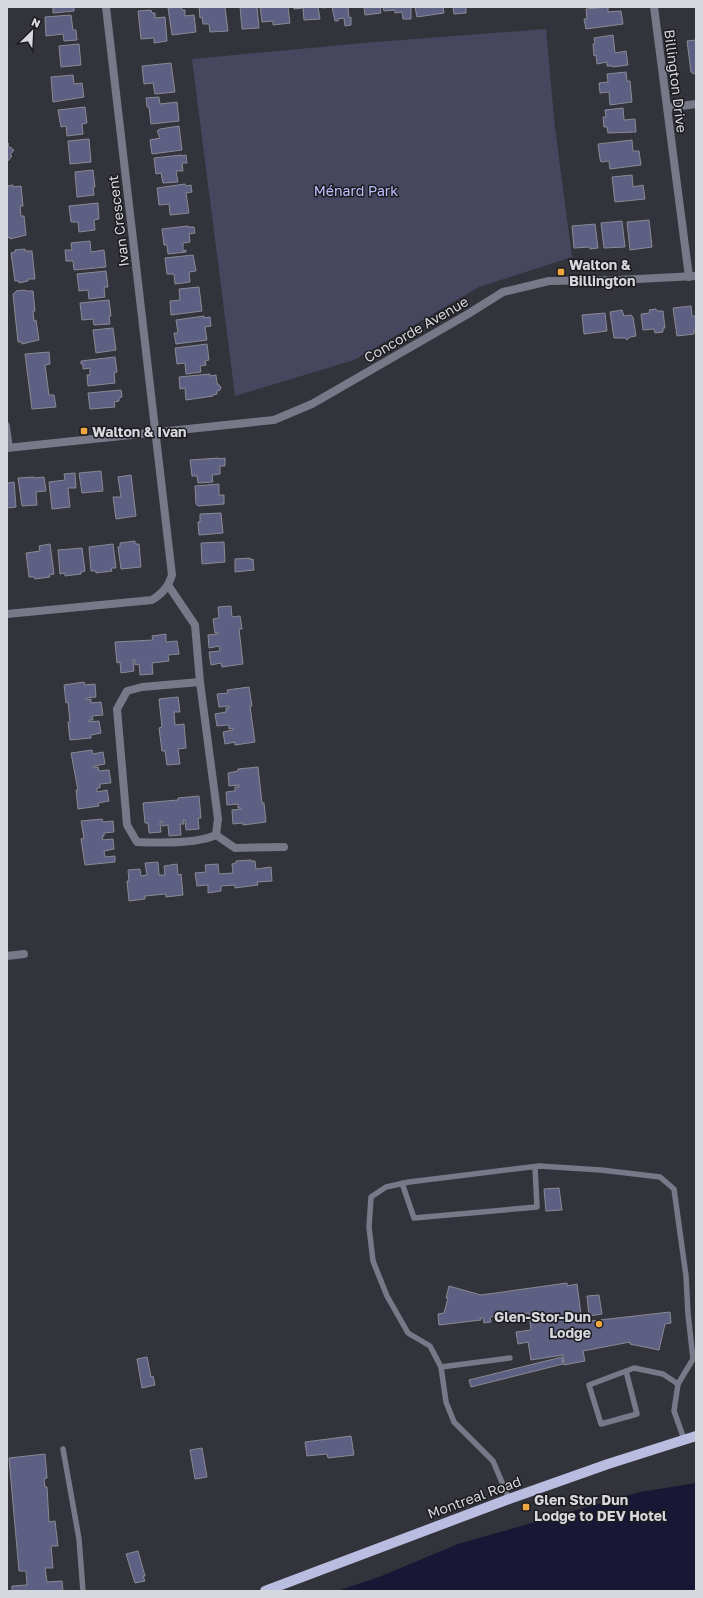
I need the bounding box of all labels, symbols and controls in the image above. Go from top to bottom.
north arrow [12,12,52,52]
text: N [30,15,43,30]
street label: Billington Drive [661,28,691,134]
street label: Ivan Crescent [104,174,132,268]
park label: Ménard Park [314,182,398,199]
place label: Walton & Billington [569,256,635,289]
marker: Walton & Billington [556,267,566,277]
street label: Concorde Avenue [361,292,471,366]
place label: Walton & Ivan [92,423,187,440]
marker: Walton & Ivan [79,426,89,436]
place label: Glen-Stor-Dun Lodge [494,1308,591,1341]
marker: Glen-Stor-Dun Lodge [594,1319,604,1329]
street label: Montreal Road [425,1472,523,1522]
place label: Glen Stor Dun Lodge to DEV Hotel [534,1491,667,1524]
marker: Glen Stor Dun Lodge to DEV Hotel [521,1502,531,1512]

